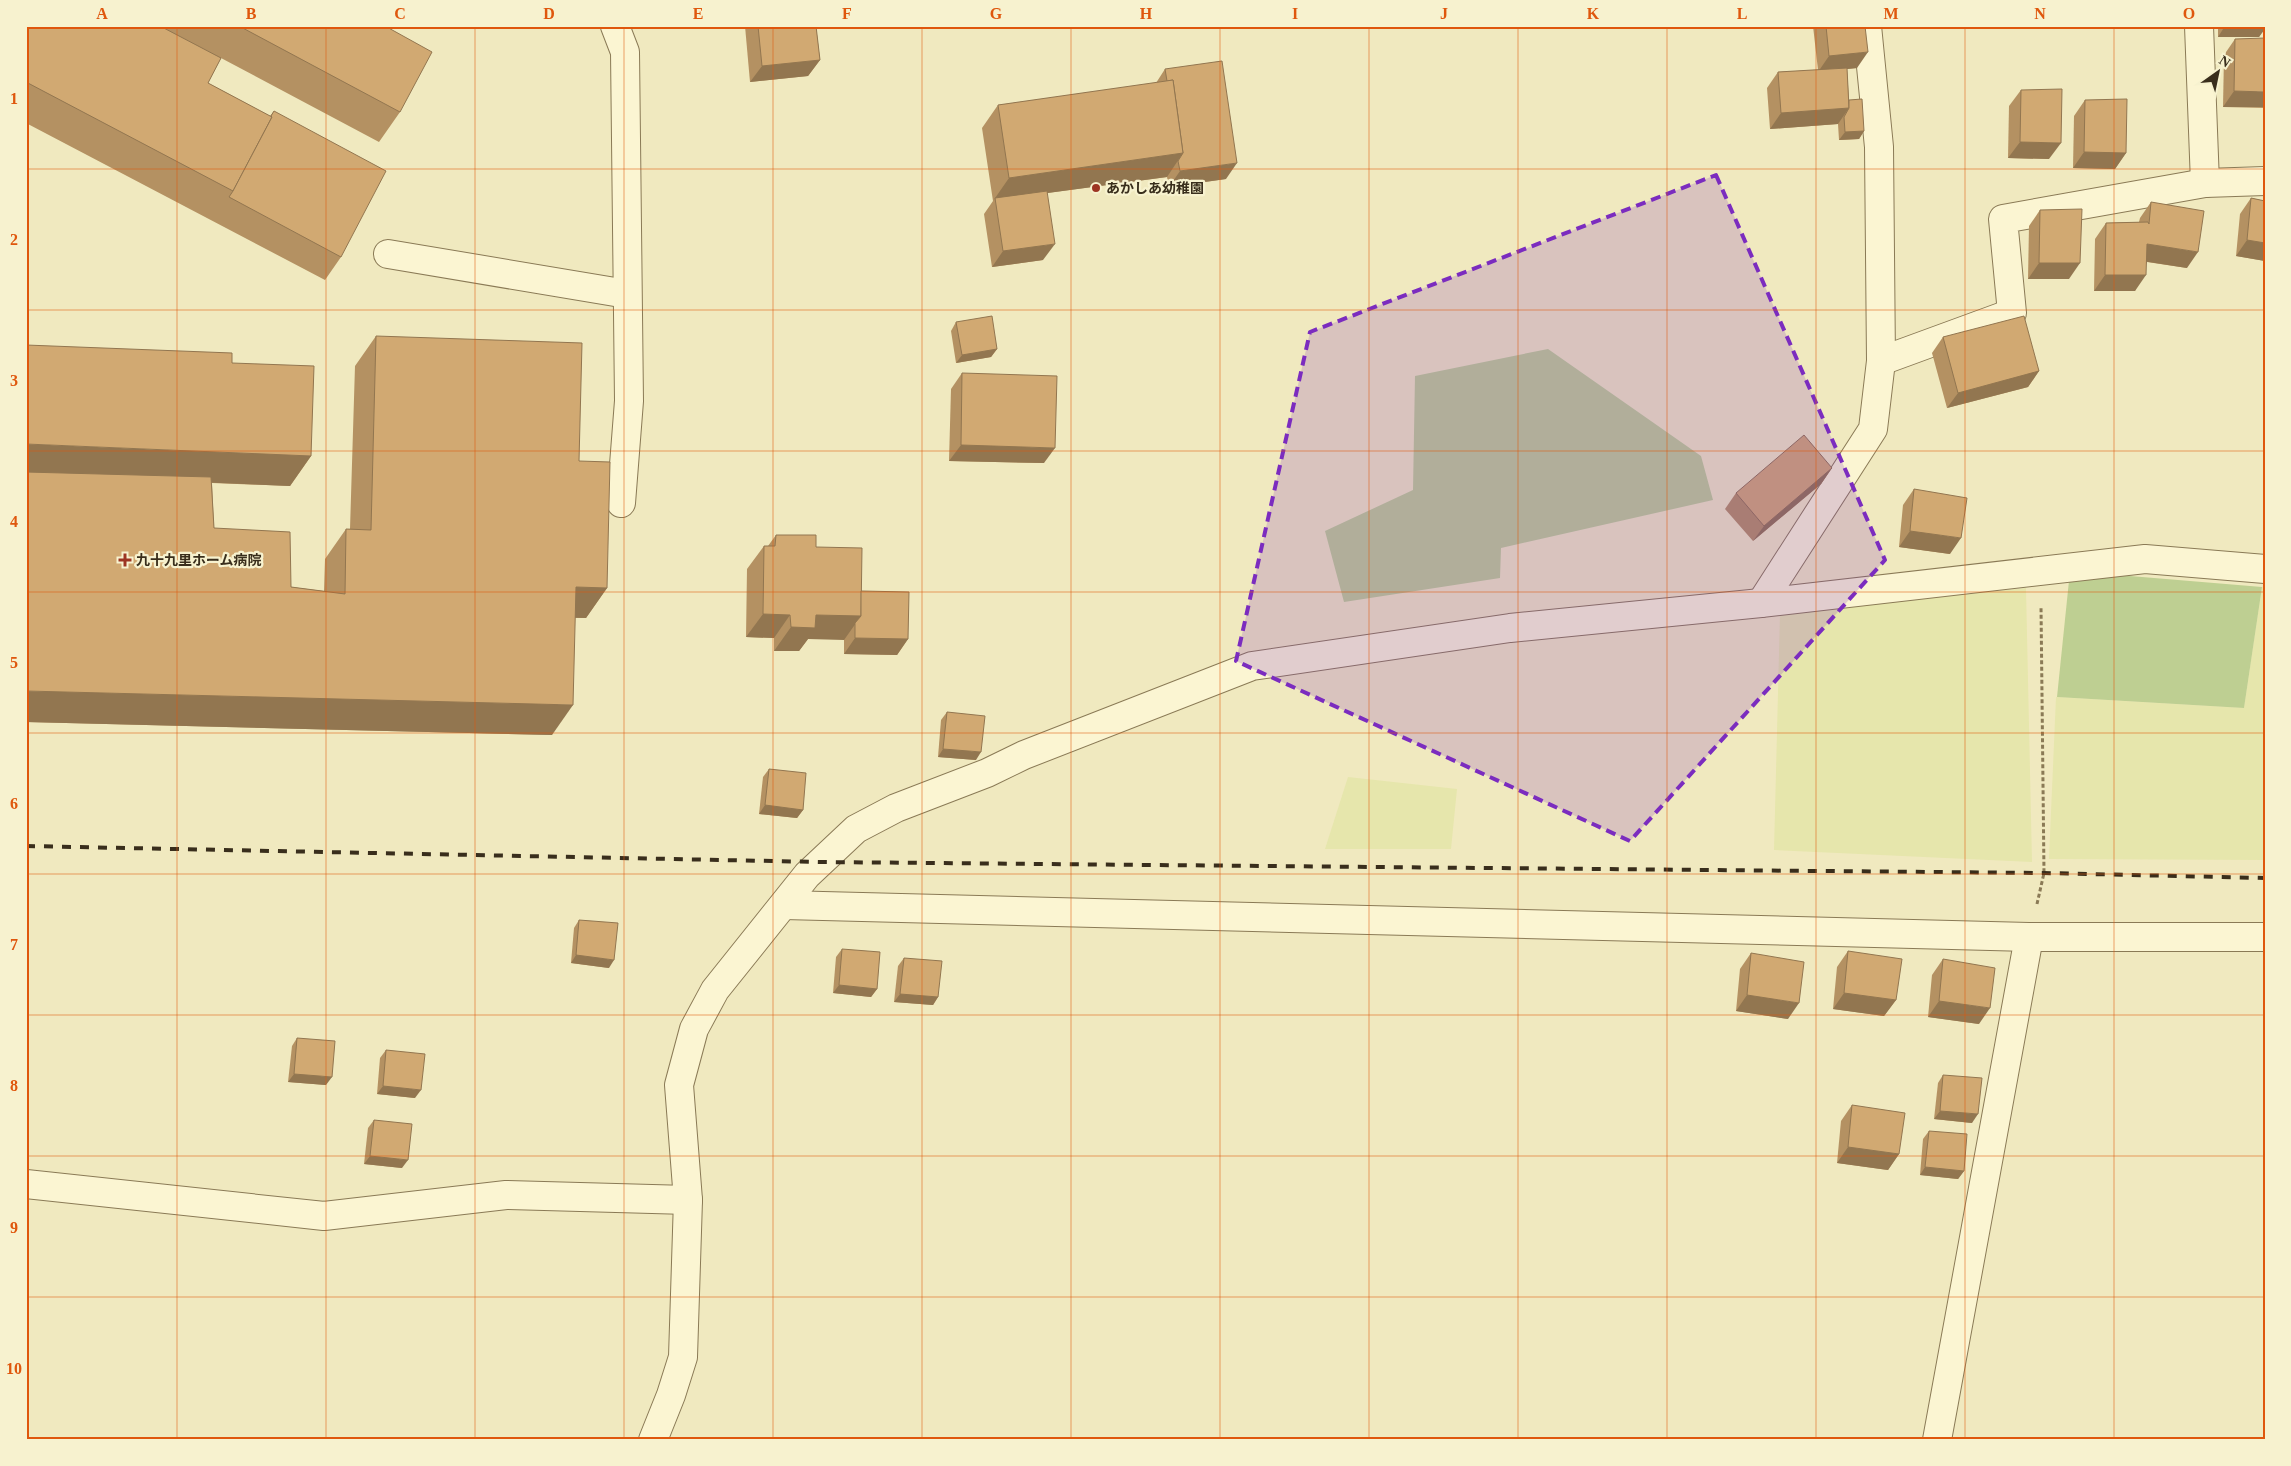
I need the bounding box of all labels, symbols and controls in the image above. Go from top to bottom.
text: A [96,5,108,22]
text: B [246,5,257,22]
text: C [394,5,406,22]
text: D [543,5,555,22]
text: E [693,5,703,22]
text: F [842,5,852,22]
text: G [990,5,1003,22]
text: H [1140,5,1153,22]
text: I [1292,5,1298,22]
text: J [1440,5,1448,22]
text: K [1587,5,1600,22]
text: L [1737,5,1747,22]
text: M [1883,5,1899,22]
text: N [2034,5,2046,22]
text: O [2183,5,2195,22]
north arrow [2194,48,2244,98]
text: N [2216,52,2233,71]
text: 1 [10,90,18,107]
place label: あかしあ幼稚園 [1106,180,1204,196]
marker: あかしあ幼稚園 [1090,182,1102,194]
text: 2 [10,231,18,248]
text: 3 [10,372,18,389]
text: 4 [10,513,18,530]
marker: 九十九里ホーム病院 [118,553,132,567]
place label: 九十九里ホーム病院 [136,553,262,568]
text: 5 [10,654,18,671]
text: 6 [10,795,18,812]
text: 7 [10,936,18,953]
text: 8 [10,1077,18,1094]
text: 9 [10,1219,18,1236]
text: 10 [6,1360,22,1377]

